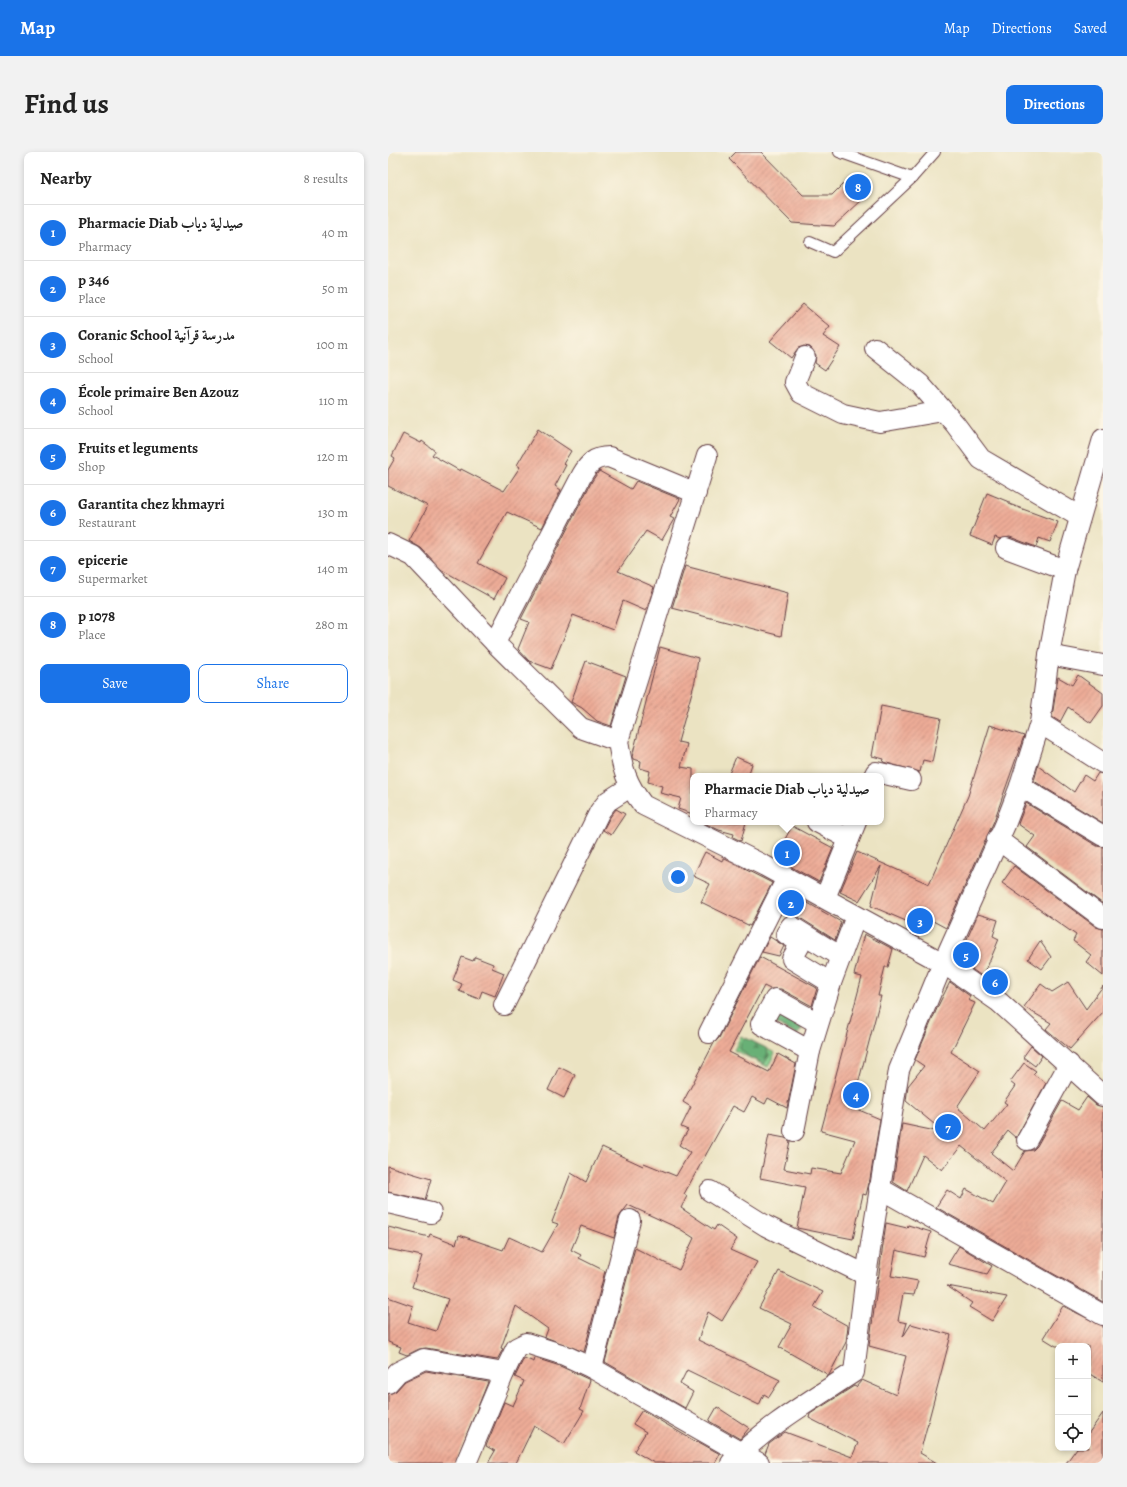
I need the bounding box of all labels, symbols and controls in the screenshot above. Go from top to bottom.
text: Map [20,15,55,41]
text: Map [944,19,970,38]
text: Directions [992,19,1052,38]
text: Saved [1074,19,1107,38]
text: Find us [24,85,109,123]
button: Directions [1006,85,1103,124]
text: Nearby [40,167,91,190]
text: 8 results [304,170,348,187]
pin: 8 [845,172,871,202]
text: Pharmacie Diab صيدلية دياب [78,213,243,233]
text: 1 [51,224,55,241]
text: 40 m [322,224,348,241]
text: Pharmacy [78,238,131,255]
text: p 346 [78,270,109,290]
text: 2 [50,280,56,297]
text: 50 m [322,280,348,297]
text: Place [78,290,106,307]
text: Coranic School مدرسة قرآنية [78,325,235,345]
text: 3 [50,336,56,353]
text: 100 m [316,336,348,353]
text: School [78,350,113,367]
text: École primaire Ben Azouz [78,382,239,402]
text: 4 [50,392,56,409]
text: 110 m [319,392,348,409]
text: School [78,402,113,419]
text: Fruits et leguments [78,438,198,458]
text: 5 [50,448,56,465]
text: 120 m [317,448,348,465]
text: Shop [78,458,105,475]
text: Garantita chez khmayri [78,494,225,514]
text: 6 [50,504,56,521]
text: 130 m [318,504,348,521]
text: Restaurant [78,514,136,531]
text: epicerie [78,550,128,570]
text: 7 [50,560,56,577]
text: 140 m [317,560,348,577]
text: Supermarket [78,570,148,587]
text: p 1078 [78,606,115,626]
text: 8 [50,616,56,633]
text: 280 m [315,616,348,633]
text: Place [78,626,106,643]
button: Save [40,664,190,703]
button: Share [198,664,348,703]
popup [690,773,884,825]
text: Pharmacie Diab صيدلية دياب [704,779,870,799]
text: Pharmacy [704,804,758,821]
pin: 1 [774,838,800,868]
your location [668,867,688,887]
pin: 2 [778,888,804,918]
pin: 3 [907,906,933,936]
pin: 5 [953,940,979,970]
pin: 6 [982,967,1008,997]
pin: 4 [843,1080,869,1110]
pin: 7 [935,1112,961,1142]
map controls [1055,1343,1091,1451]
button: + [1055,1343,1091,1379]
button: − [1055,1379,1091,1415]
button: locate [1055,1415,1091,1451]

